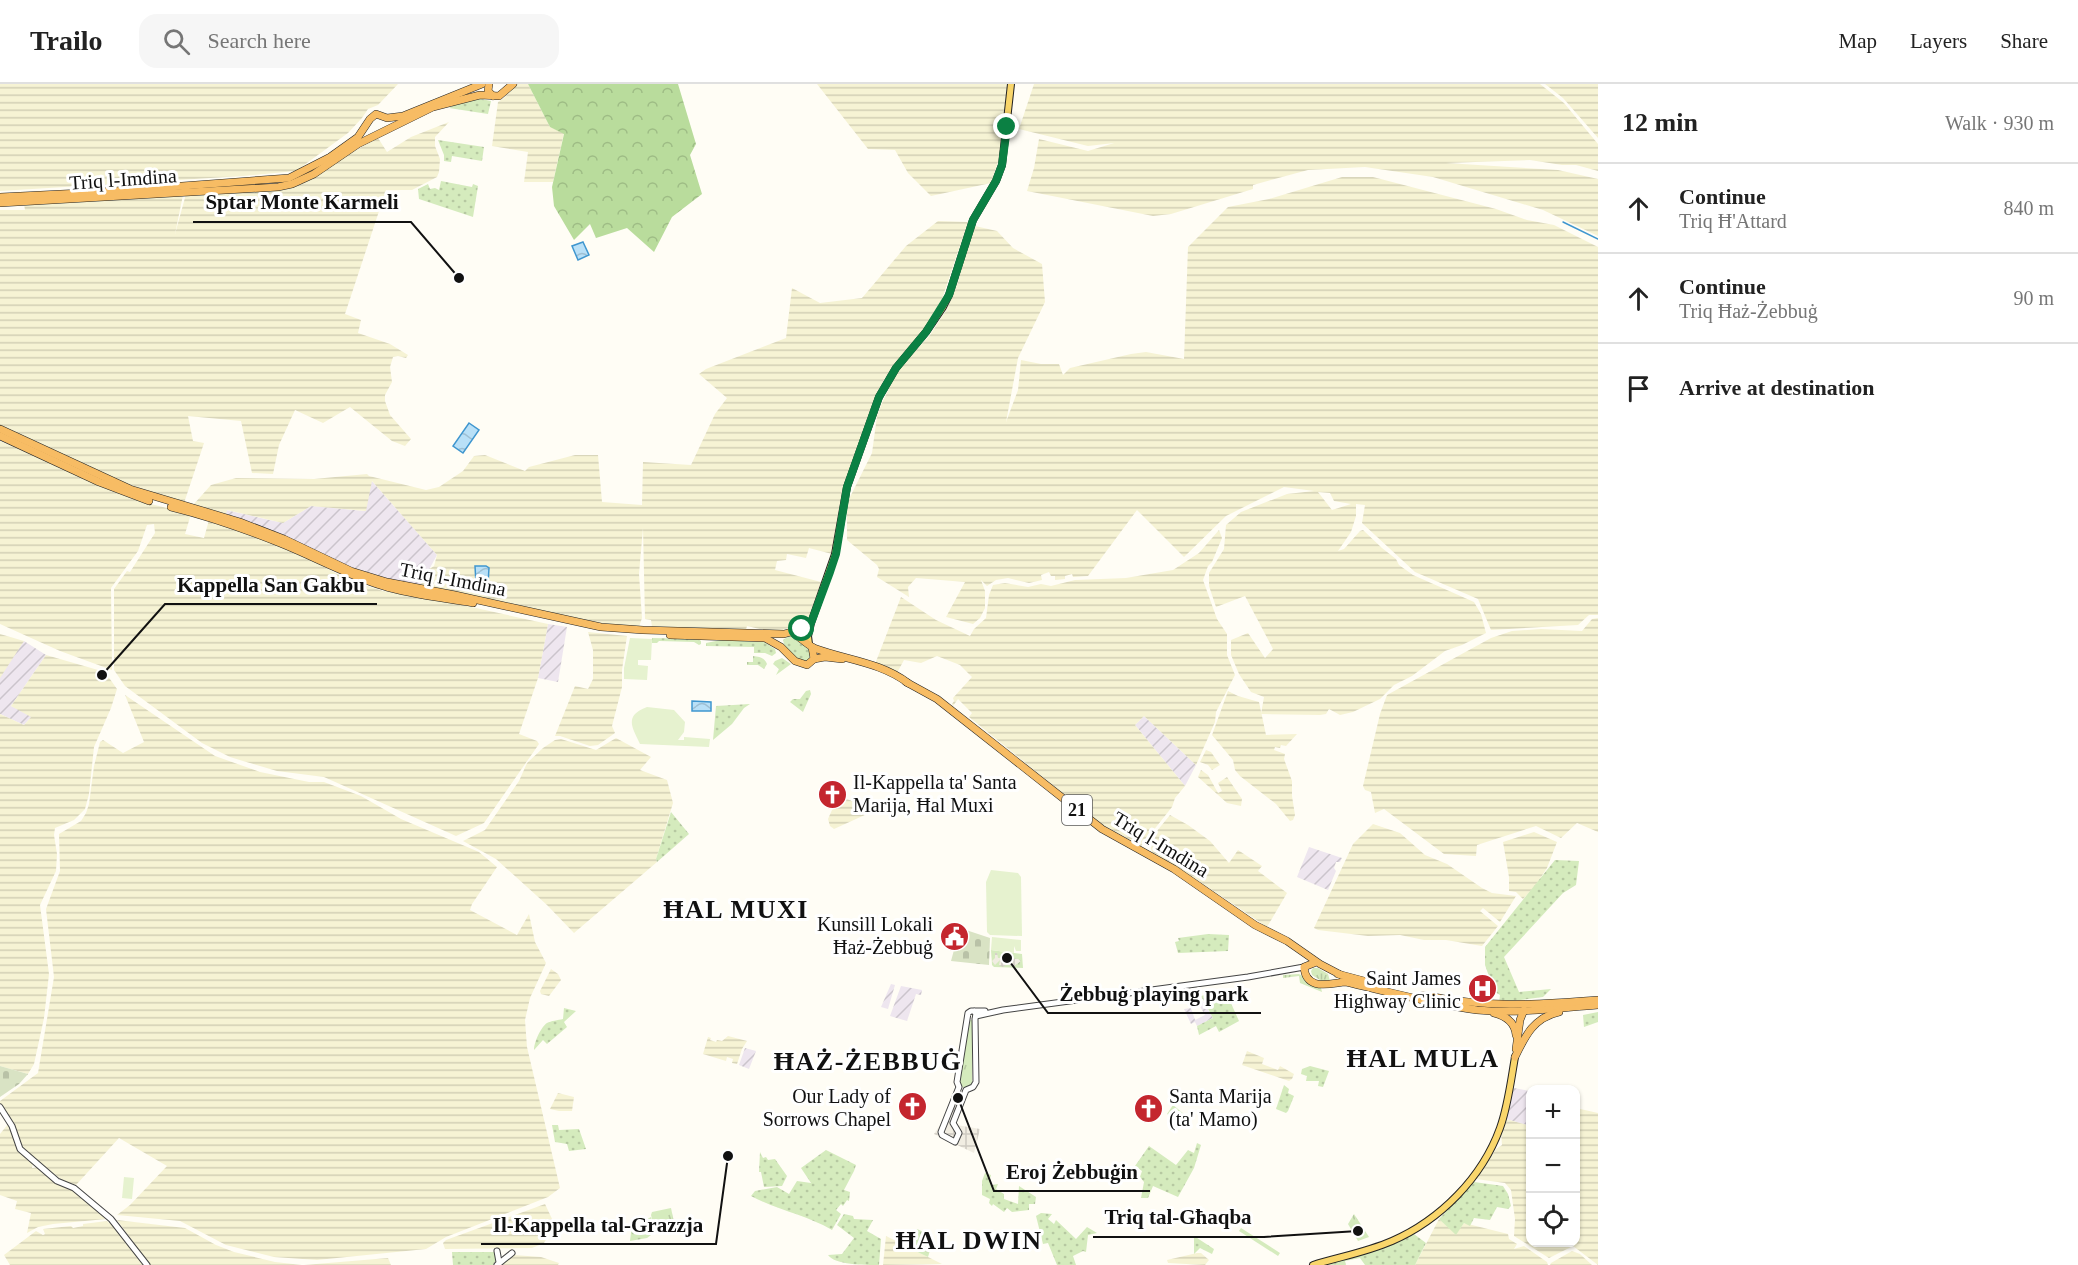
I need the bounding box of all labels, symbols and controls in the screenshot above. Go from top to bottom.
search box [139,14,559,68]
text: Trailo [30,25,103,56]
icon: search [160,25,193,58]
text: Search here [208,28,311,53]
text: Map [1839,29,1877,53]
text: Layers [1910,29,1967,53]
text: Share [2000,29,2048,53]
text: 12 min [1622,108,1698,137]
text: Walk · 930 m [1945,112,2054,134]
route end [993,113,1019,139]
street label: Triq l-Imdina [69,164,178,195]
callout: Sptar Monte Karmeli [193,183,411,222]
text: Continue [1679,184,1766,209]
text: Sptar Monte Karmeli [205,190,399,214]
icon: ahead [1622,192,1655,225]
text: 840 m [2003,197,2054,219]
text: Triq Ħ'Attard [1679,210,1787,232]
text: Continue [1679,274,1766,299]
icon: ahead [1622,282,1655,315]
text: 90 m [2013,287,2054,309]
text: Triq Ħaż-Żebbuġ [1679,300,1818,322]
icon: arrive [1622,372,1655,405]
text: Arrive at destination [1679,375,1875,400]
street label: Triq l-Imdina [398,558,508,601]
callout: Kappella San Gakbu [165,565,377,604]
text: Kappella San Gakbu [177,573,365,597]
route start [788,615,814,641]
place label: Il-Kappella ta' Santa Marija, Ħal Muxi [853,771,1017,817]
church icon: Il-Kappella ta' Santa Marija, Ħal Muxi [816,778,848,810]
road number: 21 [1062,795,1092,825]
street label: Triq l-Imdina [1109,807,1213,882]
district label: ĦAL MUXI [663,895,809,924]
place label: Kunsill Lokali Ħaż-Żebbuġ [817,913,933,959]
public building icon: Kunsill Lokali Ħaż-Żebbuġ [938,920,970,952]
place label: Saint James Highway Clinic [1334,967,1461,1013]
hospital icon: Saint James Highway Clinic [1466,973,1498,1005]
callout: Żebbuġ playing park [1048,974,1261,1013]
text: Żebbuġ playing park [1059,982,1249,1006]
district label: ĦAL MULA [1347,1044,1499,1073]
district label: ĦAŻ-ŻEBBUĠ [774,1047,962,1076]
place label: Our Lady of Sorrows Chapel [763,1085,891,1131]
place label: Santa Marija (ta' Mamo) [1169,1085,1272,1131]
map controls [1526,1085,1580,1247]
button: + [1526,1085,1580,1139]
church icon: Our Lady of Sorrows Chapel [896,1091,928,1123]
church icon: Santa Marija (ta' Mamo) [1132,1092,1164,1124]
button: − [1526,1139,1580,1193]
callout: Eroj Żebbuġin [994,1152,1150,1191]
text: Eroj Żebbuġin [1006,1160,1138,1184]
button: locate [1526,1193,1580,1247]
callout: Triq tal-Għaqba [1093,1198,1264,1237]
callout: Il-Kappella tal-Grazzja [481,1205,716,1244]
text: Triq tal-Għaqba [1104,1205,1252,1229]
text: Il-Kappella tal-Grazzja [493,1213,704,1237]
district label: ĦAL DWIN [895,1226,1043,1255]

